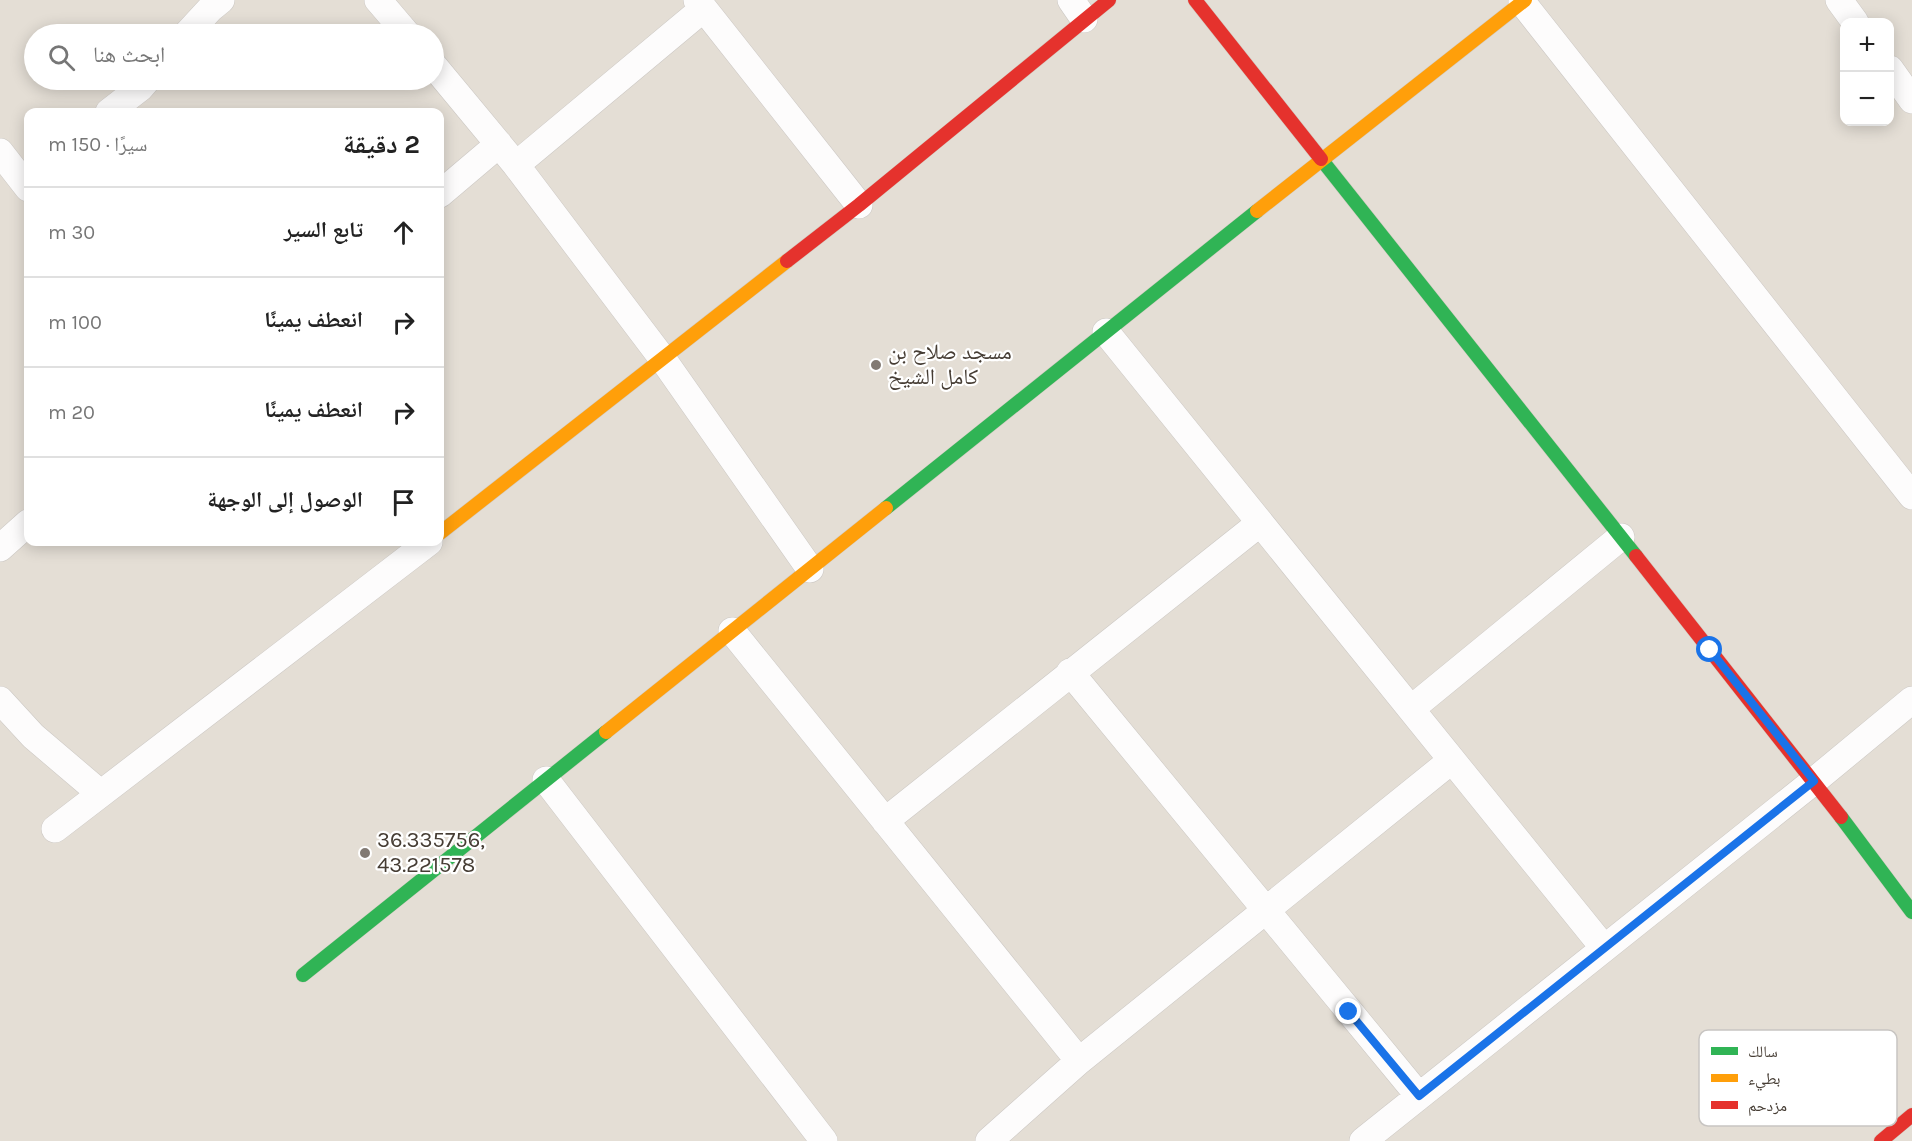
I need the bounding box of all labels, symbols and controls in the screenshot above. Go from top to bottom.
map controls [1840,18,1894,126]
button: + [1840,18,1894,72]
search box [24,24,444,90]
icon: search [45,41,78,74]
text: ابحث هنا [93,42,165,68]
button: − [1840,72,1894,126]
text: 2 دقيقة [343,129,420,160]
text: سيرًا · 150 m [48,133,148,156]
icon: ahead [387,216,420,249]
text: تابع السير [284,217,363,243]
text: 30 m [48,221,95,244]
icon: right [387,306,420,339]
text: انعطف يمينًا [264,307,363,333]
text: 100 m [48,311,102,334]
place label: مسجد صلاح بن كامل الشيخ [888,339,1012,390]
marker: مسجد صلاح بن كامل الشيخ [869,358,883,372]
icon: right [387,396,420,429]
text: انعطف يمينًا [264,397,363,423]
text: 20 m [48,401,95,424]
icon: arrive [387,486,420,519]
text: الوصول إلى الوجهة [207,487,363,513]
route start [1696,636,1722,662]
place label: 36.335756, 43.221578 [377,827,485,878]
marker: 36.335756, 43.221578 [358,846,372,860]
route end [1335,998,1361,1024]
legend [1699,1030,1897,1126]
text: سالك [1748,1042,1778,1061]
text: بطيء [1748,1069,1780,1091]
text: مزدحم [1748,1096,1787,1116]

